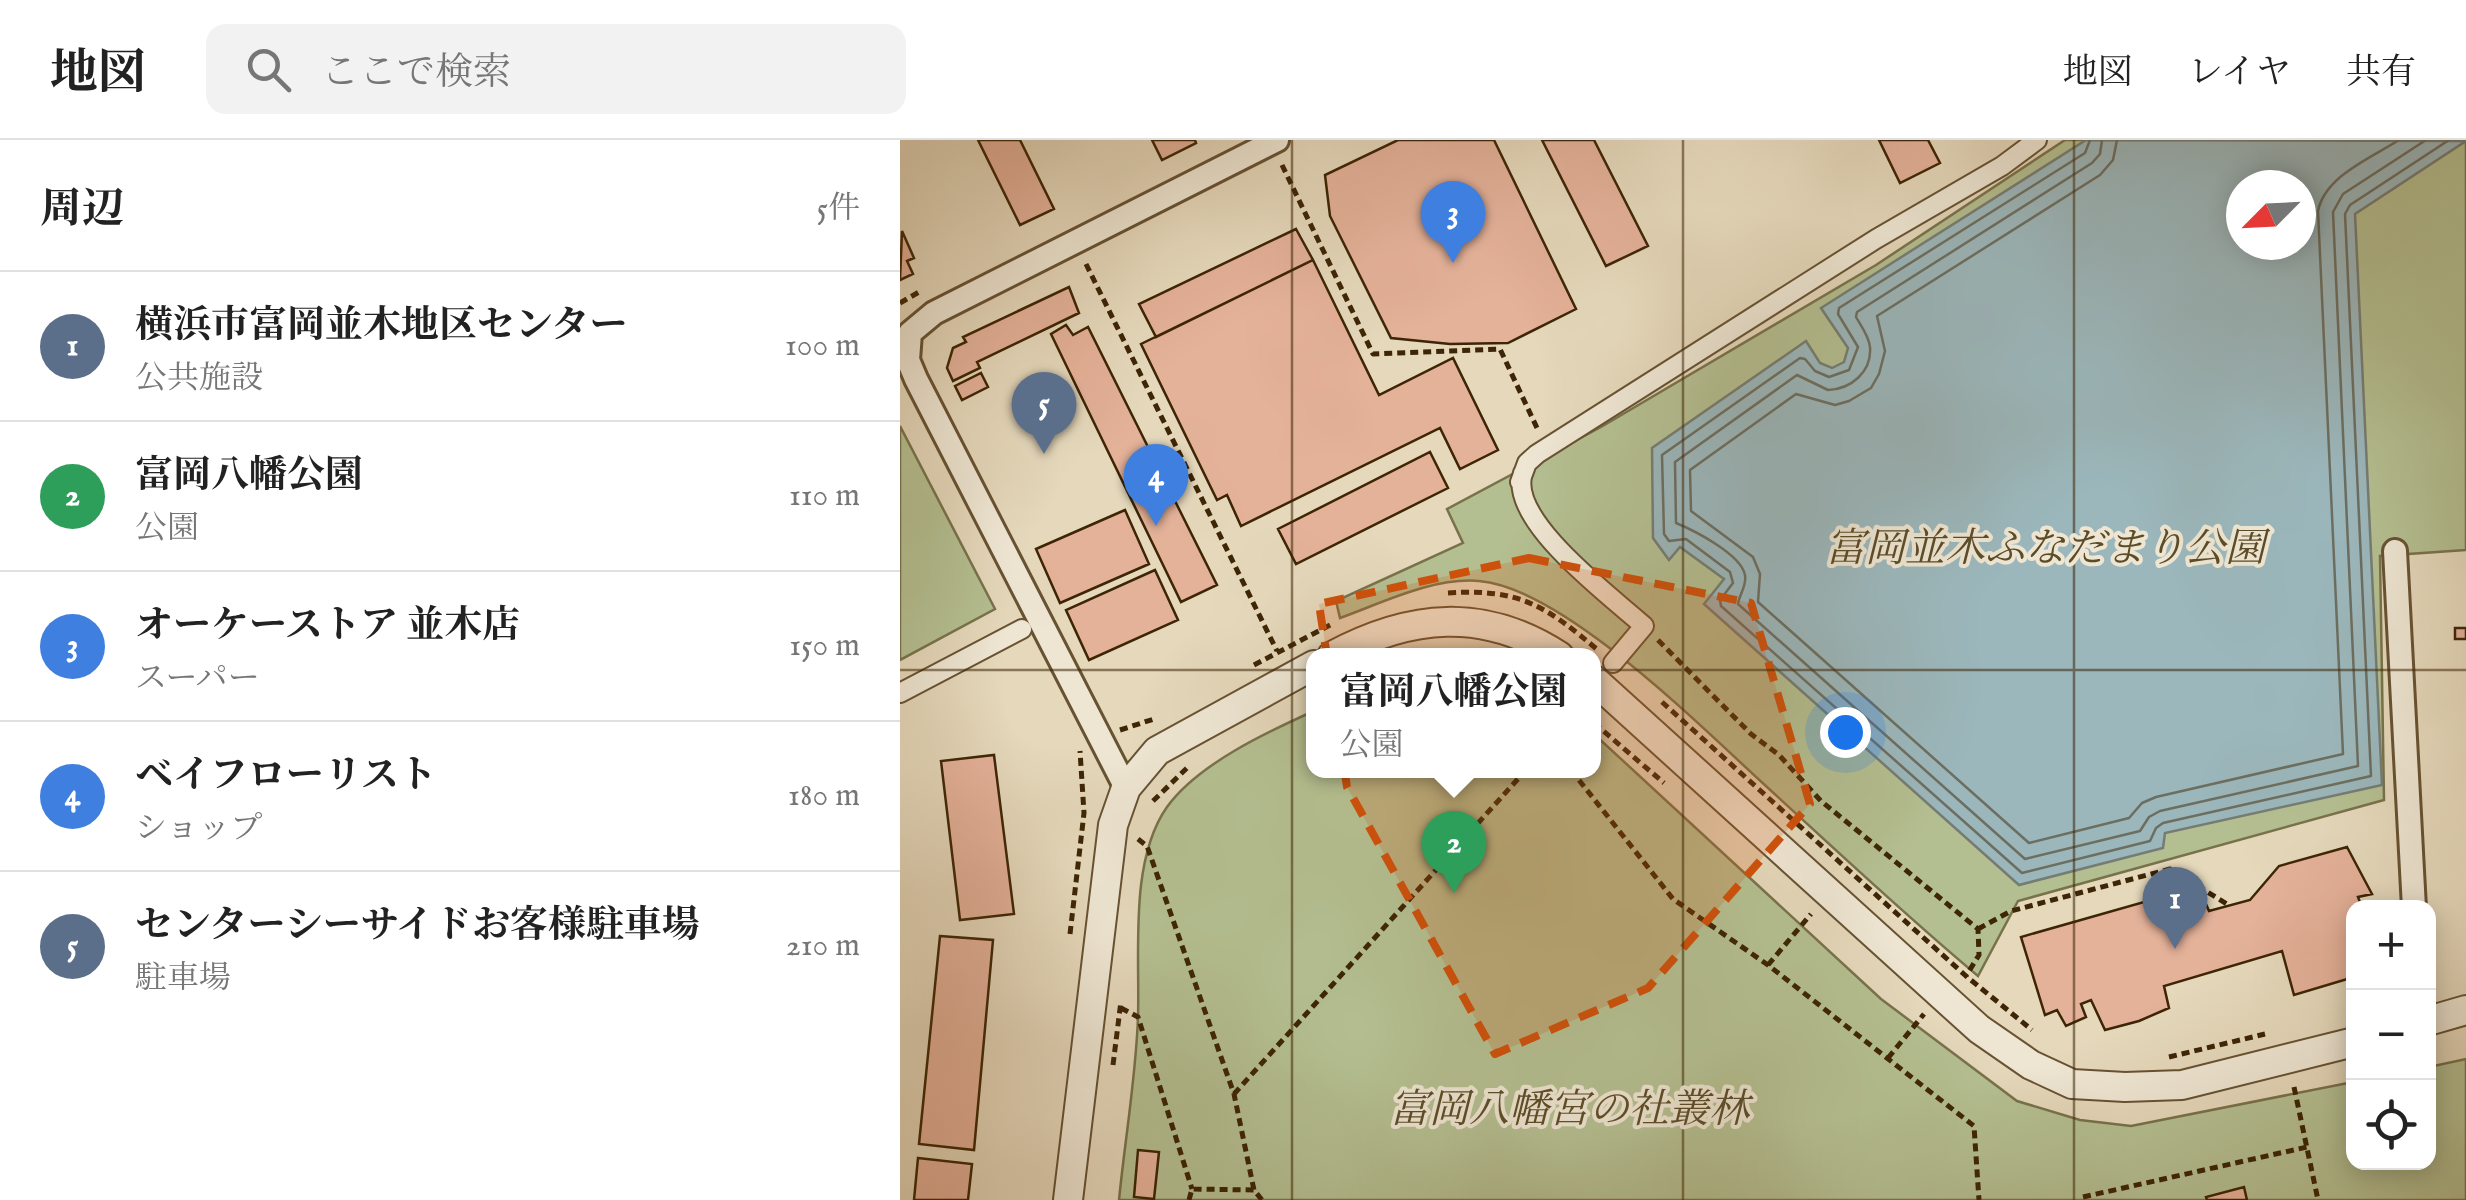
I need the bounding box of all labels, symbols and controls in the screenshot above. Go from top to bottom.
search box [206,24,906,114]
icon: search [241,42,296,97]
text: 地図 [50,45,146,105]
text: ここで検索 [321,50,511,98]
text: 地図 [2063,51,2133,96]
text: レイヤ [2188,51,2291,96]
text: 共有 [2346,51,2416,96]
north arrow [2226,170,2316,260]
pin: 3 [1420,181,1486,263]
text: 周辺 [40,184,124,237]
text: 5件 [816,189,860,230]
text: 横浜市富岡並木地区センター [135,303,627,351]
text: 1 [67,326,78,367]
text: 100 m [785,326,860,367]
text: 公共施設 [135,359,263,400]
pin: 5 [1012,372,1076,454]
pin: 4 [1124,444,1188,526]
text: 富岡八幡公園 [135,453,363,501]
text: 2 [65,476,80,517]
text: 110 m [789,476,860,517]
text: 公園 [135,509,199,550]
park label: 富岡並木ふなだまり公園 [1825,525,2271,576]
text: オーケーストア 並木店 [135,603,520,651]
text: 3 [67,626,78,667]
text: 150 m [789,626,860,667]
popup [1306,648,1601,778]
text: スーパー [135,659,260,700]
text: 富岡八幡公園 [1339,670,1568,718]
your location [1820,707,1871,758]
text: 公園 [1339,726,1404,767]
text: ベイフローリスト [135,753,437,801]
text: 4 [65,776,80,817]
text: 180 m [788,776,860,817]
text: ショップ [135,809,262,850]
pin: 2 [1422,810,1486,893]
pin: 1 [2142,866,2208,949]
map controls [2346,900,2436,1170]
button: + [2346,900,2436,990]
text: センターシーサイドお客様駐車場 [135,903,700,951]
text: 5 [67,926,78,967]
text: 210 m [786,926,860,967]
text: 駐車場 [135,959,231,1000]
button: − [2346,990,2436,1080]
button: locate [2346,1080,2436,1170]
park label: 富岡八幡宮の社叢林 [1389,1086,1754,1137]

